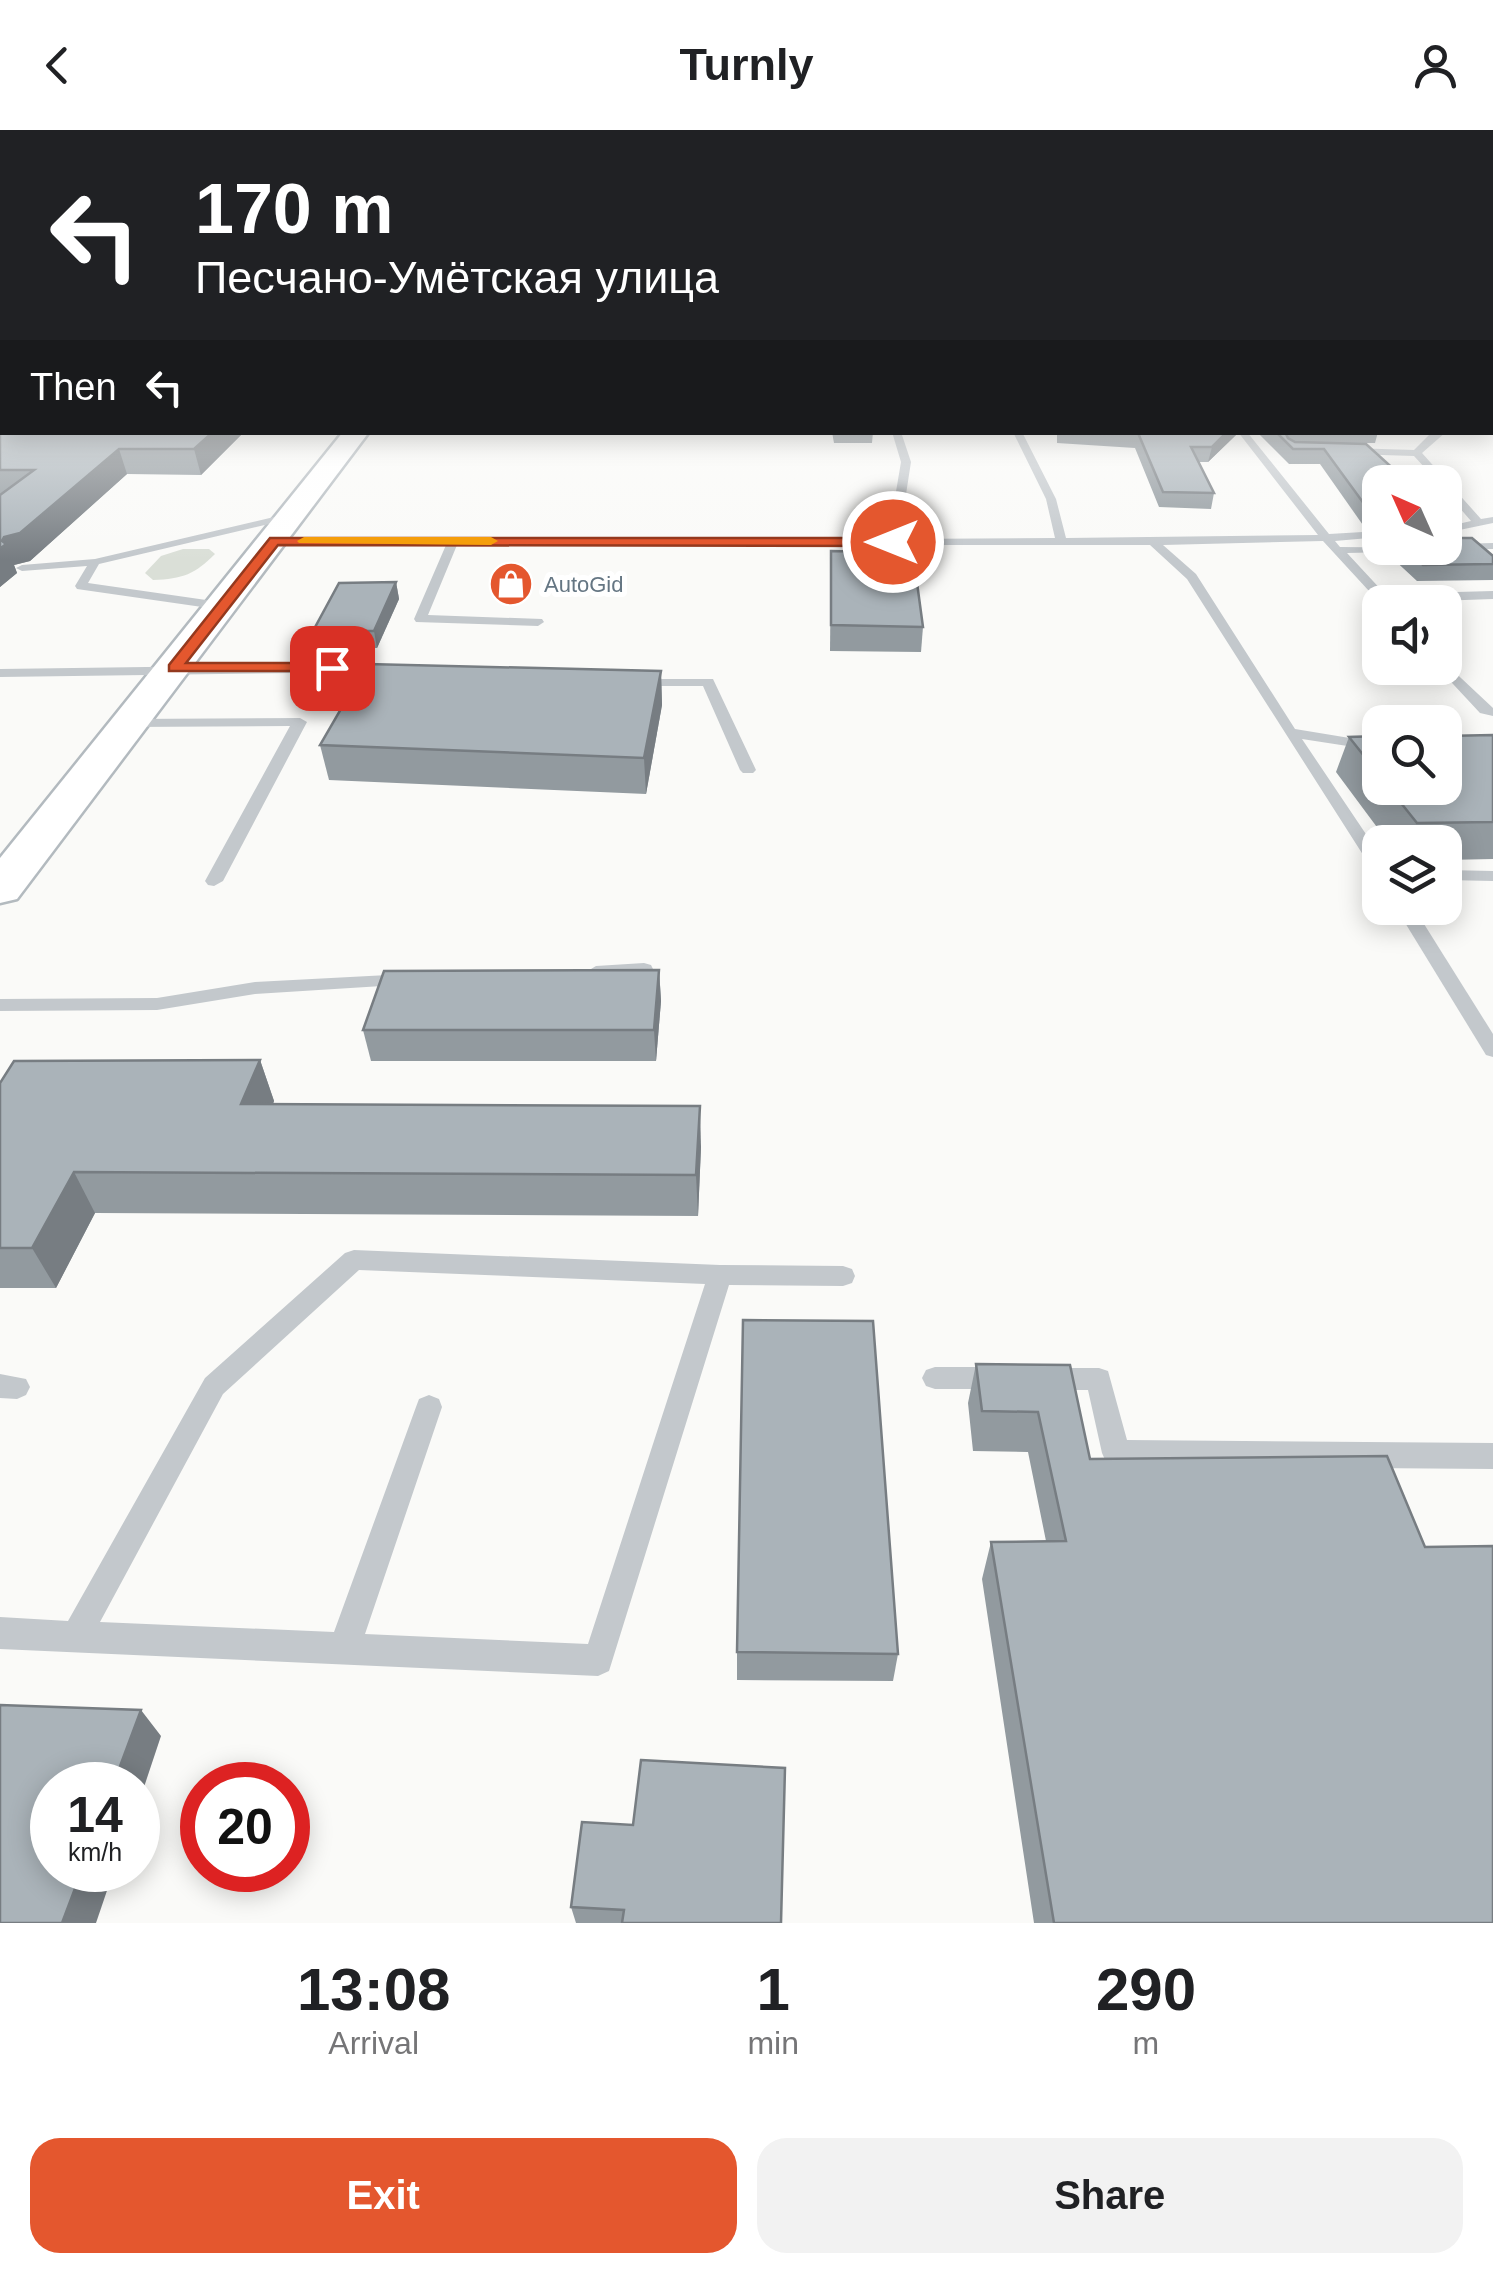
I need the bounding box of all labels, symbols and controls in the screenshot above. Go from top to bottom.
icon: back [30,38,85,93]
icon: person [1408,38,1463,93]
text: Turnly [679,39,814,90]
icon: left [30,170,160,300]
text: 170 m [195,170,393,248]
text: Песчано-Умётская улица [195,252,719,303]
icon: left [137,360,192,415]
text: Then [30,366,117,408]
north arrow [1362,465,1462,565]
map controls [1362,465,1462,925]
position arrow [841,490,945,594]
shop icon: AutoGid [488,561,534,607]
place label: AutoGid [544,572,624,597]
button: sound [1362,585,1462,685]
pin [290,626,375,711]
icon: arrive [305,641,360,696]
button: search [1362,705,1462,805]
button: layers [1362,825,1462,925]
speed limit sign: 20 [180,1762,310,1892]
text: 14 [67,1787,123,1843]
text: km/h [68,1838,122,1866]
text: 13:08 [297,1956,450,2023]
text: 1 [756,1956,790,2023]
text: 290 [1096,1956,1196,2023]
text: Arrival [328,2025,419,2061]
text: min [747,2025,799,2061]
text: m [1133,2025,1159,2061]
button: Exit [30,2138,737,2253]
button: Share [757,2138,1463,2253]

